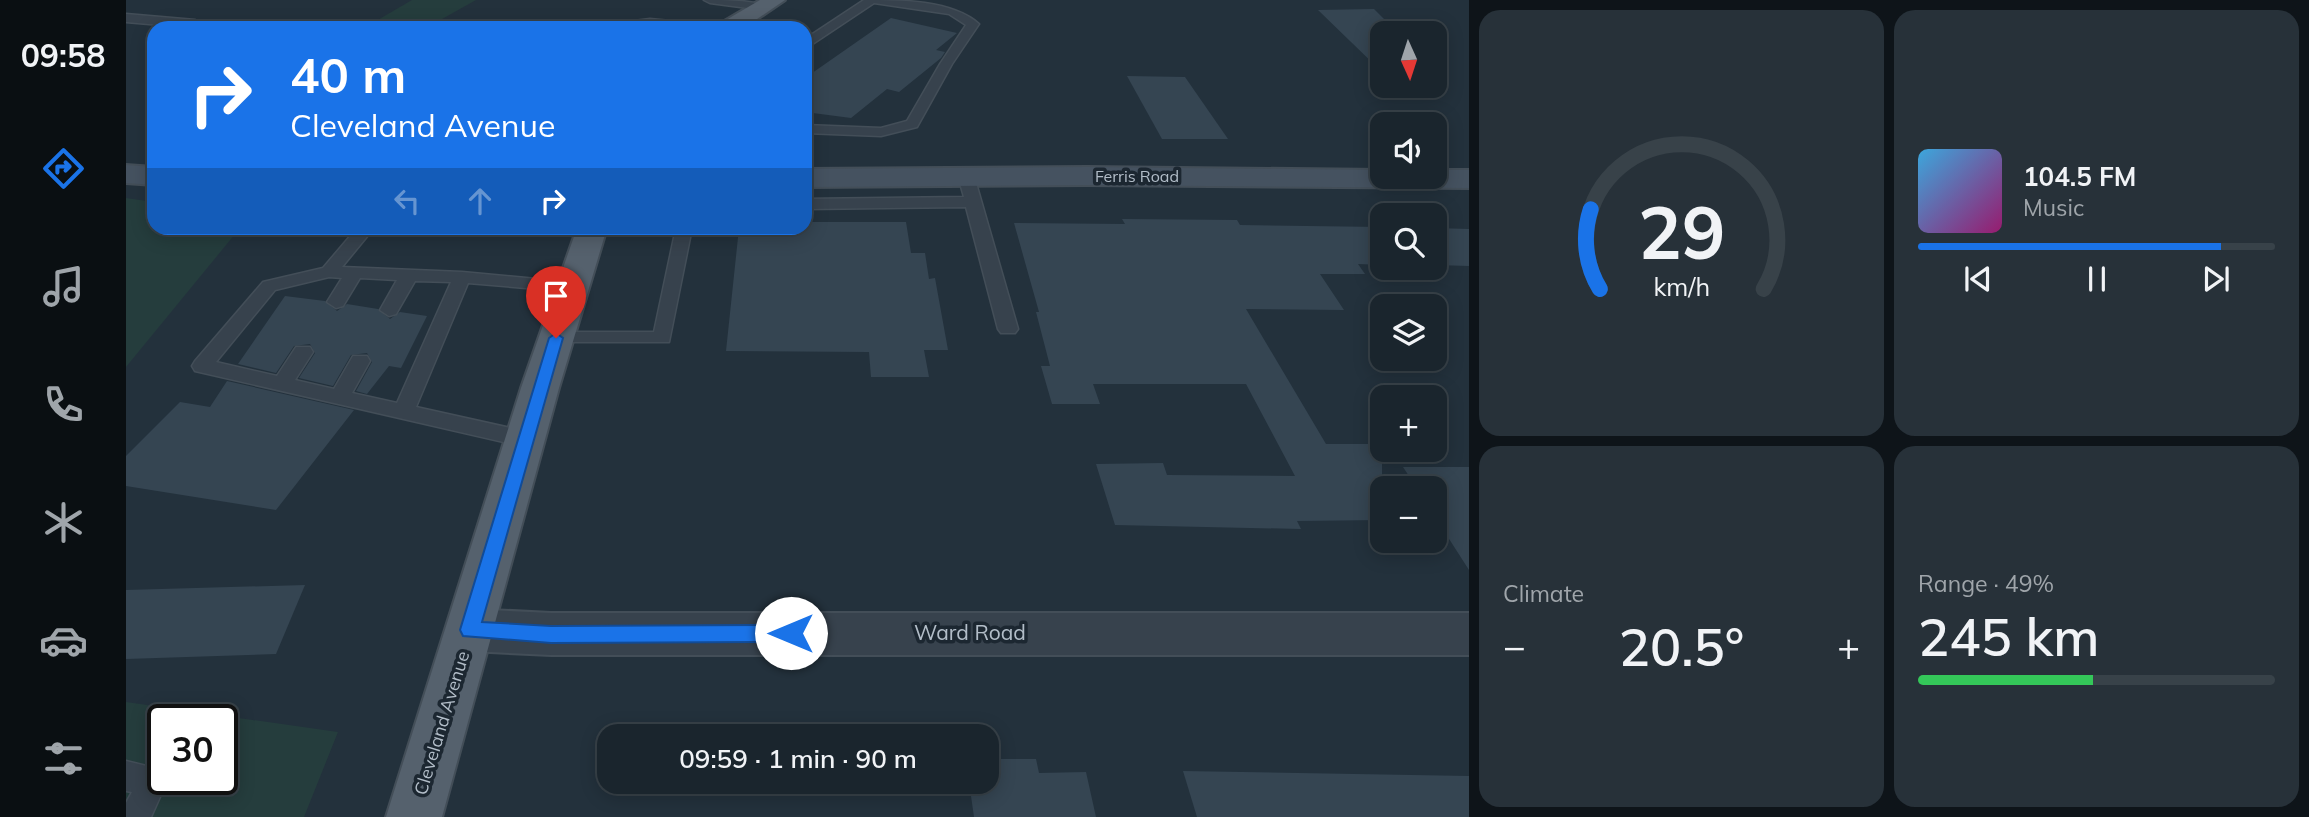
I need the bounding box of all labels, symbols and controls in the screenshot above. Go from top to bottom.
north arrow [1370,21,1447,98]
map controls [1370,21,1447,553]
text: 09:58 [21,35,105,75]
text: 40 m [290,44,406,105]
icon: right [175,49,266,140]
text: Cleveland Avenue [290,105,555,145]
button: sound [1370,112,1447,189]
icon: directions [39,144,88,193]
text: 104.5 FM [2023,160,2136,193]
street label: Ferris Road [1095,166,1179,186]
icon: left [388,182,426,220]
icon: ahead [461,182,499,220]
icon: right [534,182,572,220]
text: 29 [1638,187,1725,278]
text: Music [2023,193,2084,222]
button: search [1370,203,1447,280]
icon: previous [1959,260,1997,298]
icon: pause [2078,260,2116,298]
icon: next [2197,260,2235,298]
icon: music [39,262,88,311]
pin [526,266,586,338]
text: km/h [1653,271,1710,302]
icon: arrive [537,277,575,315]
button: layers [1370,294,1447,371]
icon: phone [39,380,88,429]
button: + [1370,385,1447,462]
button: − [1370,476,1447,553]
icon: climate [39,498,88,547]
text: Range · 49% [1918,569,2054,598]
text: Climate [1503,579,1584,608]
position arrow [754,596,828,670]
text: 245 km [1918,604,2099,669]
text: 20.5° [1619,614,1744,679]
icon: car [39,616,88,665]
street label: Ward Road [914,619,1026,645]
text: − [1503,622,1526,670]
text: + [1837,622,1860,670]
street label: Cleveland Avenue [409,648,474,798]
speed limit sign: 30 [147,704,238,795]
icon: filters [39,734,88,783]
text: 09:59 · 1 min · 90 m [679,742,917,775]

